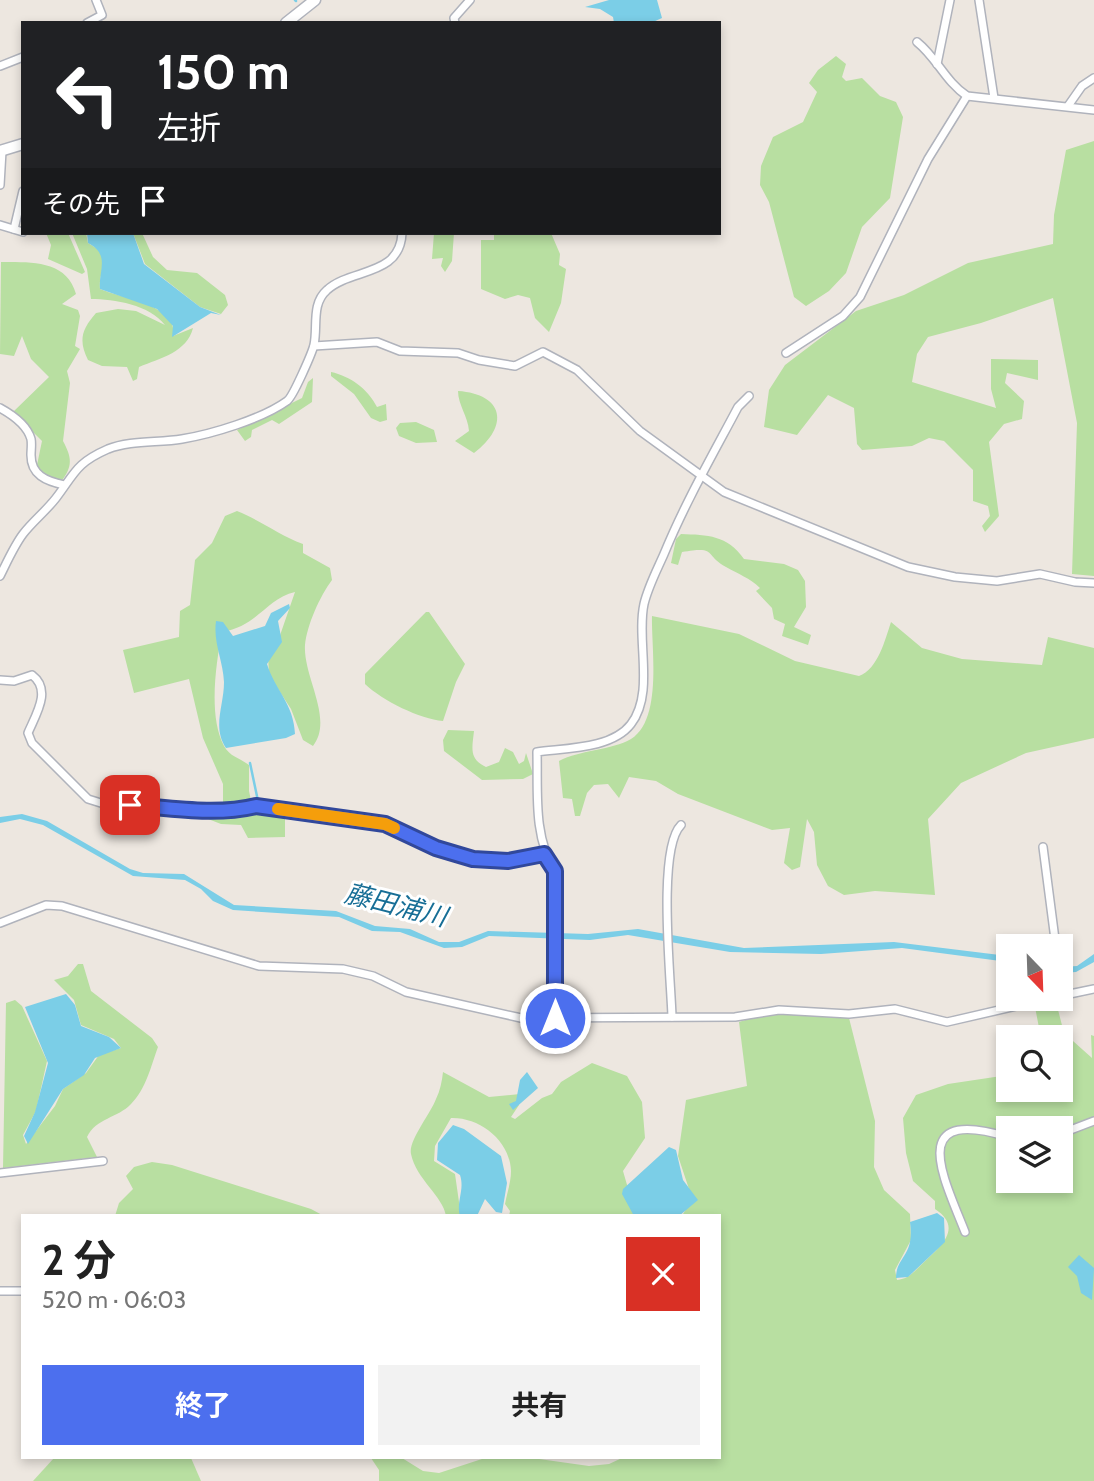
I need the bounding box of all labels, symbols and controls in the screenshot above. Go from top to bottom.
text: 150 m [157,42,290,101]
icon: left [42,49,133,140]
text: 左折 [157,108,221,147]
icon: arrive [134,182,172,220]
text: その先 [42,188,120,220]
pin [100,775,160,835]
icon: arrive [111,786,149,824]
water label: 藤田浦川 [342,877,453,934]
north arrow [996,934,1073,1012]
map controls [996,934,1073,1193]
position arrow [518,981,592,1055]
button: search [996,1025,1073,1102]
button: layers [996,1116,1073,1193]
text: 2 分 [42,1234,116,1286]
button: close [626,1237,700,1311]
text: 520 m · 06:03 [42,1286,186,1314]
button: 終了 [42,1365,364,1445]
button: 共有 [378,1365,700,1445]

